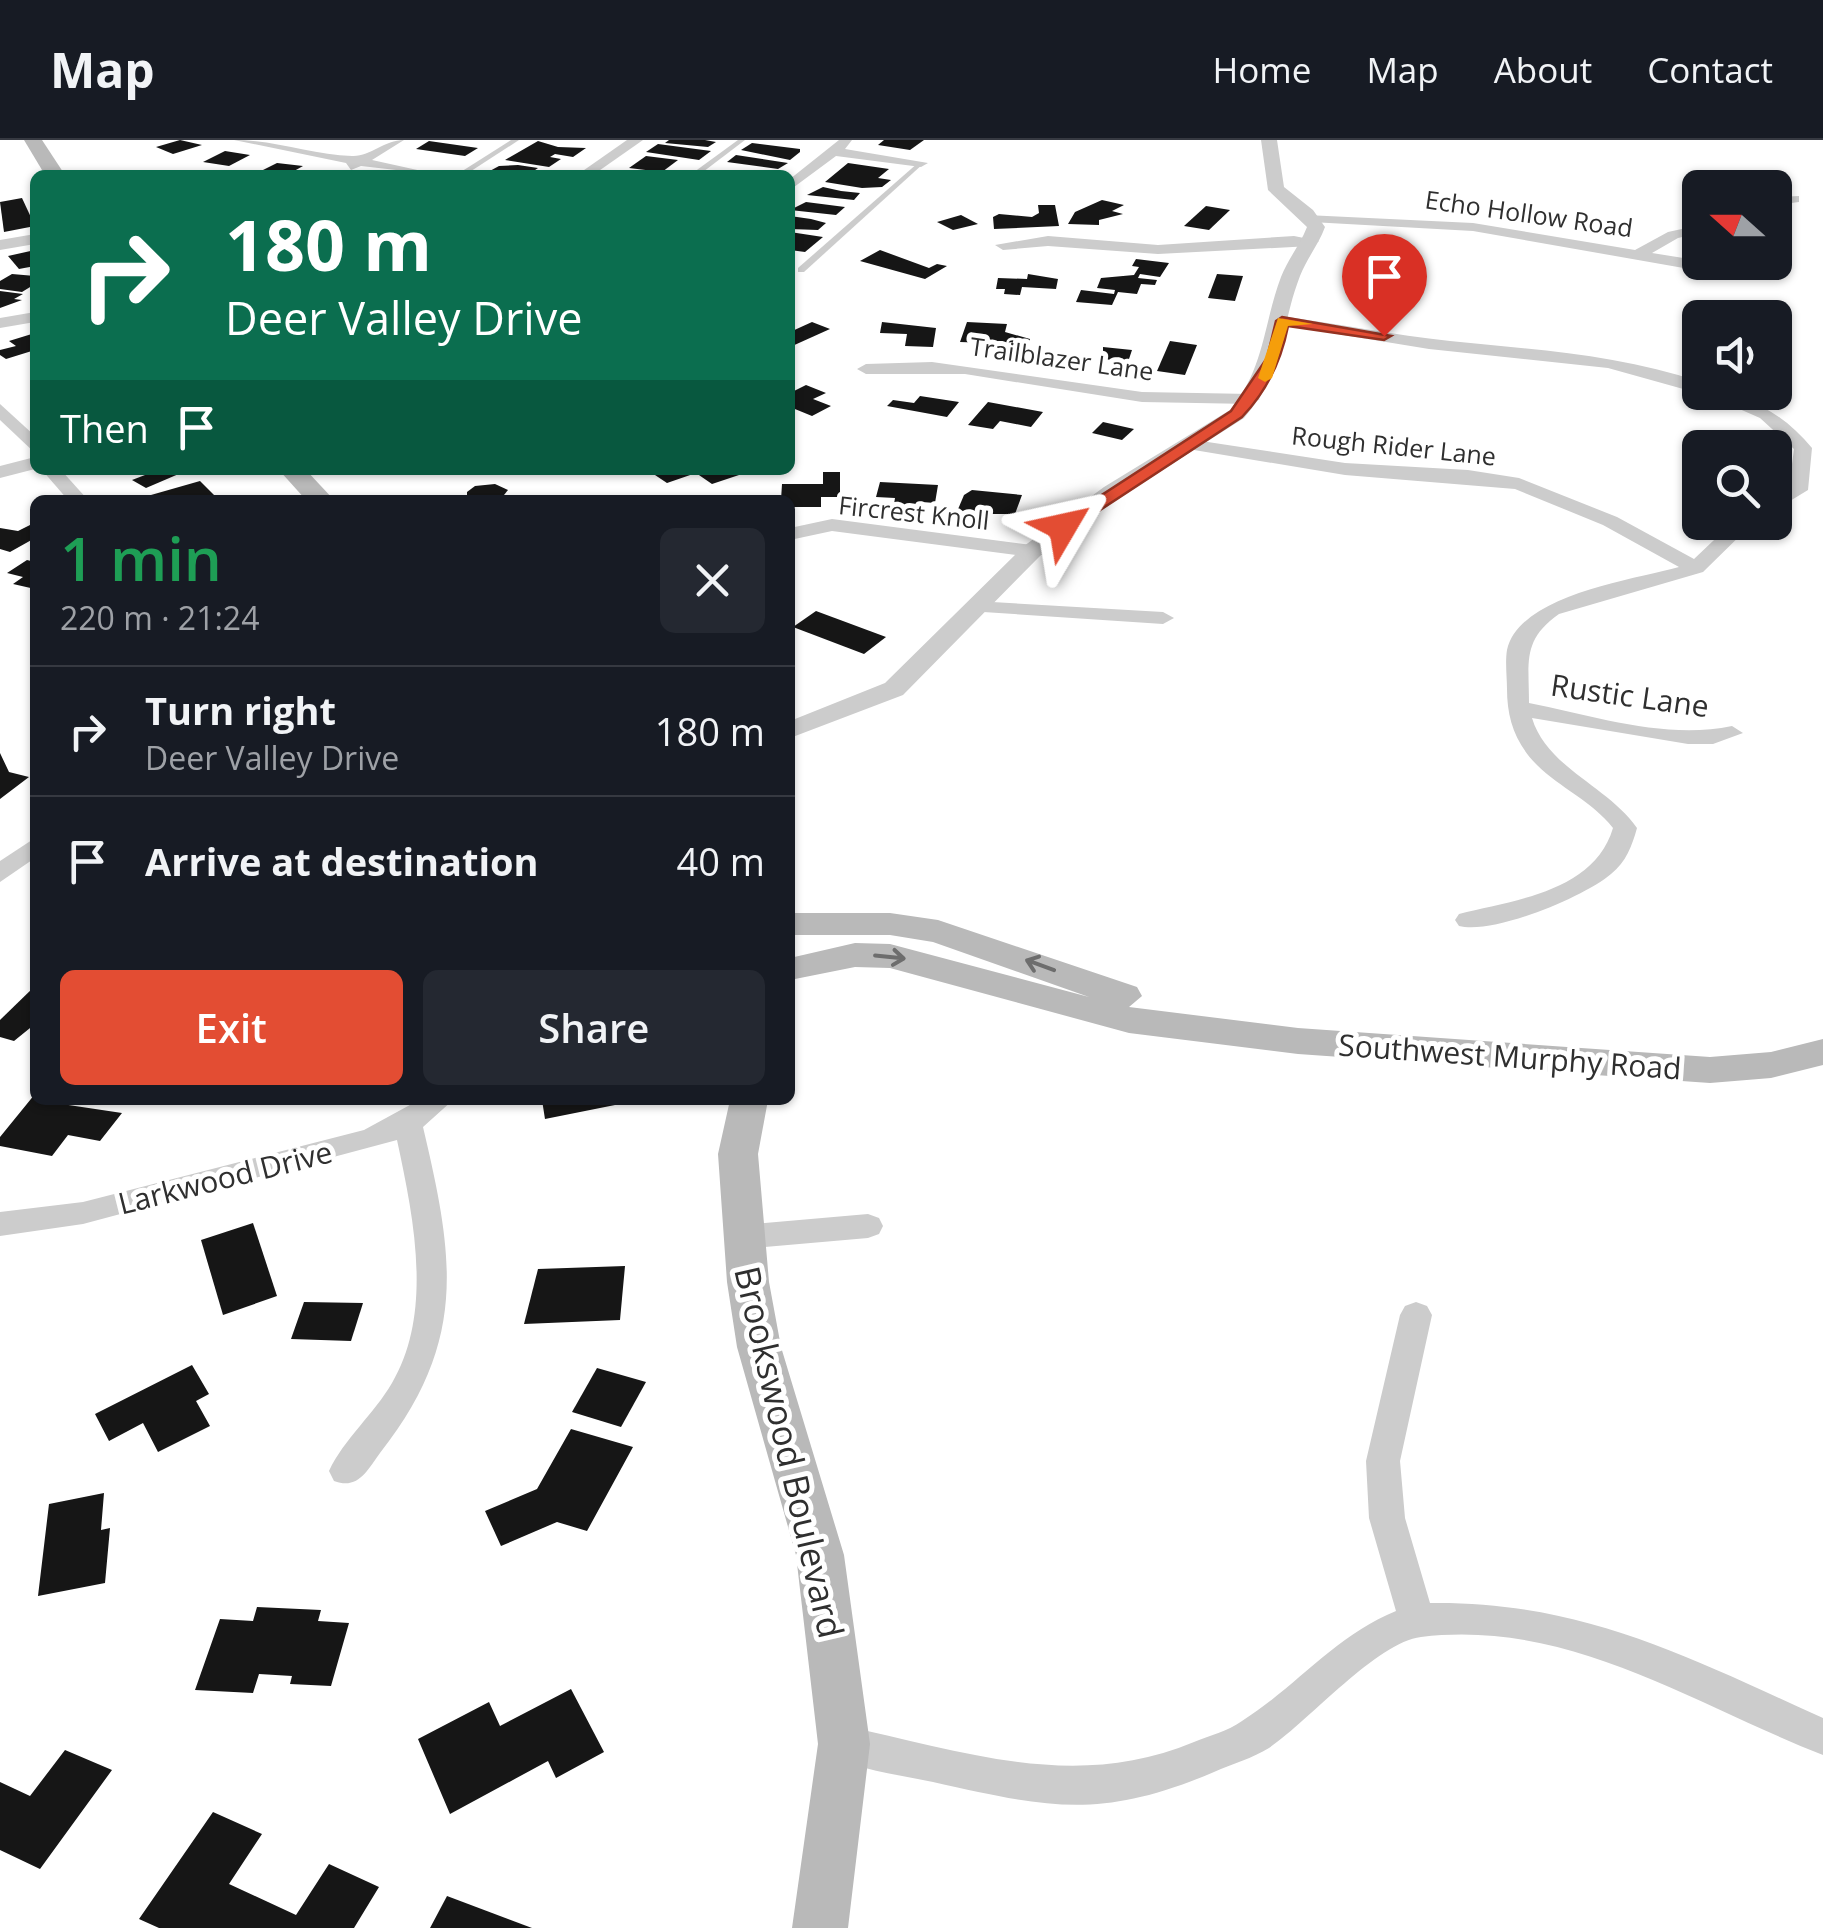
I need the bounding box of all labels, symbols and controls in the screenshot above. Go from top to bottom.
text: Map [50,37,155,102]
text: Home [1212,46,1311,93]
text: Map [1366,46,1439,93]
text: About [1494,46,1592,93]
text: Contact [1647,46,1773,93]
north arrow [1682,170,1792,280]
map controls [1682,170,1792,540]
street label: Echo Hollow Road [1423,182,1635,244]
text: 180 m [225,196,432,292]
icon: right [60,210,190,340]
pin [1342,234,1427,337]
icon: arrive [1357,249,1412,304]
text: Deer Valley Drive [225,287,582,348]
button: sound [1682,300,1792,410]
street label: Trailblazer Lane [968,328,1156,388]
icon: arrive [169,400,224,455]
text: Then [60,402,149,454]
street label: Rough Rider Lane [1290,417,1498,473]
button: search [1682,430,1792,540]
position arrow [1011,475,1115,579]
street label: Fircrest Knoll [837,487,991,537]
text: 1 min [60,517,222,599]
button: close [660,528,765,633]
text: 220 m · 21:24 [60,596,259,639]
street label: Rustic Lane [1548,664,1712,726]
text: Turn right [145,684,336,736]
icon: right [60,704,115,759]
text: 180 m [655,705,765,757]
text: Deer Valley Drive [145,736,399,779]
icon: arrive [60,834,115,889]
text: Arrive at destination [145,835,539,887]
text: 40 m [676,835,765,887]
one-way arrow [873,948,906,967]
one-way arrow [1025,955,1056,973]
button: Exit [60,970,403,1085]
button: Share [423,970,765,1085]
street label: Southwest Murphy Road [1337,1024,1683,1088]
street label: Larkwood Drive [114,1131,336,1223]
street label: Brookswood Boulevard [724,1262,856,1642]

